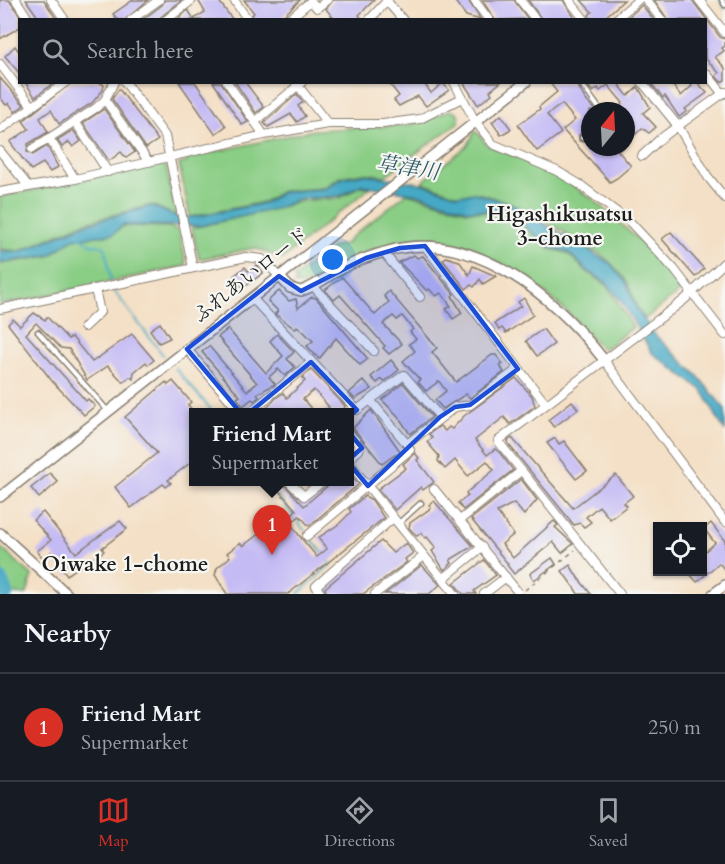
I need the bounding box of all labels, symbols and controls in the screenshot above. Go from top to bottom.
search box [18,18,707,84]
icon: search [39,35,72,68]
text: Search here [87,36,194,66]
north arrow [581,102,635,156]
water label: 草津川 [375,149,443,188]
district label: Higashikusatsu 3-chome [487,200,633,253]
street label: ふれあいロード [188,221,314,329]
your location [318,245,347,274]
popup [189,408,354,486]
text: Friend Mart [212,419,331,449]
text: Supermarket [212,449,319,476]
pin: 1 [252,506,292,555]
map controls [653,522,707,576]
button: locate [653,522,707,576]
district label: Oiwake 1-chome [42,550,208,579]
text: Nearby [24,616,112,651]
text: Friend Mart [81,699,201,729]
text: 1 [38,714,49,741]
text: 250 m [648,714,701,741]
text: Supermarket [81,729,188,756]
tab: Map [97,794,130,852]
tab: Directions [324,794,395,852]
tab: Saved [589,794,628,852]

